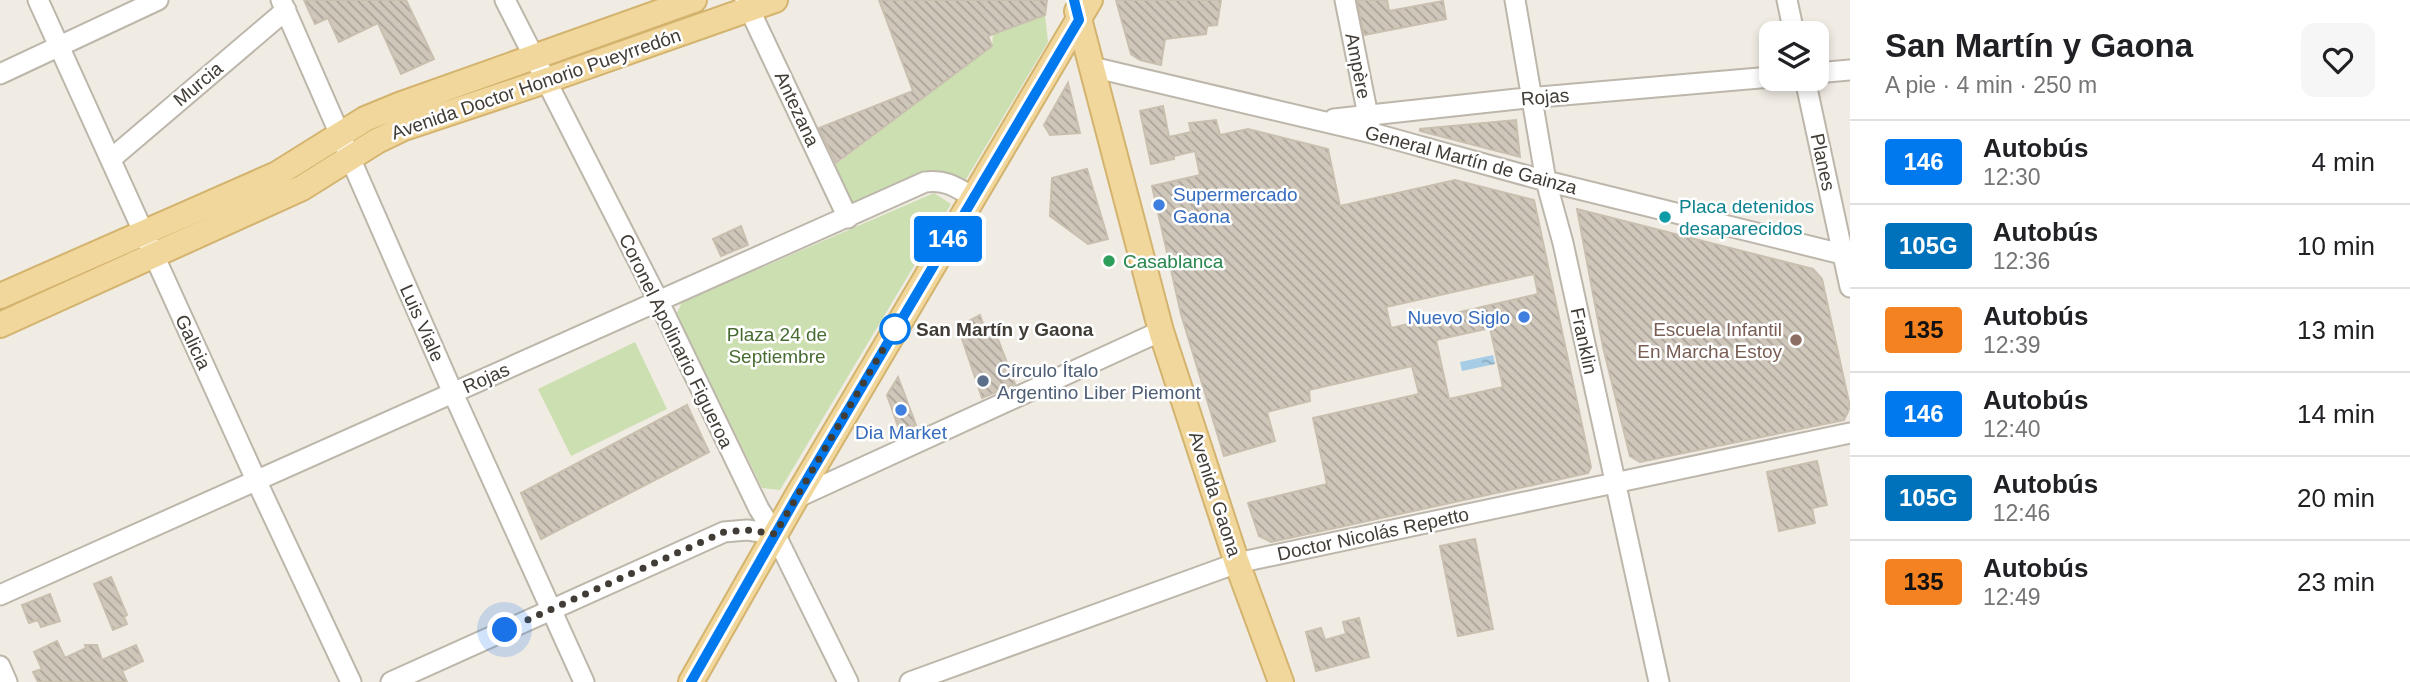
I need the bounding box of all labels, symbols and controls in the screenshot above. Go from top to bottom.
map controls [1759,21,1829,91]
button: layers [1759,21,1829,91]
button: heart [2301,23,2375,97]
street label: Avenida Doctor Honorio Pueyrredón [388,24,684,144]
text: San Martín y Gaona [1885,27,2193,64]
street label: Ampère [1341,31,1375,101]
street label: Murcia [169,57,227,110]
street label: Antezana [771,68,824,150]
text: A pie · 4 min · 250 m [1885,72,2097,98]
street label: Rojas [1520,84,1570,110]
street label: General Martín de Gainza [1363,122,1580,199]
street label: Planes [1807,131,1839,193]
text: Autobús [1983,133,2088,163]
text: 4 min [2311,147,2375,177]
text: 146 [1903,148,1944,175]
text: 12:30 [1983,164,2041,190]
place label: Supermercado Gaona [1173,184,1298,227]
place label: Placa detenidos desaparecidos [1679,196,1814,239]
marker: Supermercado Gaona [1151,197,1167,213]
marker: Placa detenidos desaparecidos [1657,209,1673,225]
line badge: 146 [908,216,988,262]
text: Autobús [1993,217,2098,247]
text: 146 [928,225,968,252]
street label: Coronel Apolinario Figueroa [615,231,737,452]
text: 10 min [2297,231,2375,261]
text: 105G [1899,232,1958,259]
text: 12:36 [1993,248,2050,274]
place label: Casablanca [1123,251,1224,272]
marker: Casablanca [1101,253,1117,269]
street label: Luis Viale [396,281,448,365]
text: Autobús [1983,301,2088,331]
street label: Franklin [1567,306,1601,376]
place label: Nuevo Siglo [1408,307,1510,328]
marker: Nuevo Siglo [1516,309,1532,325]
street label: Galicia [171,311,215,373]
marker: San Martín y Gaona [880,314,910,344]
text: 13 min [2297,315,2375,345]
text: 135 [1903,316,1944,343]
place label: San Martín y Gaona [916,319,1094,340]
place label: Escuela Infantil En Marcha Estoy [1637,319,1782,362]
park label: Plaza 24 de Septiembre [727,324,827,367]
marker: Escuela Infantil En Marcha Estoy [1788,332,1804,348]
text: 12:39 [1983,332,2041,358]
street label: Rojas [460,359,512,397]
place label: Círculo Ítalo Argentino Liber Piemont [997,360,1202,403]
marker: Círculo Ítalo Argentino Liber Piemont [975,373,991,389]
text: Autobús [1983,385,2088,415]
text: 14 min [2297,399,2375,429]
text: 146 [1903,400,1944,427]
marker: Dia Market [893,402,909,418]
text: 12:40 [1983,416,2041,442]
place label: Dia Market [855,422,948,443]
street label: Avenida Gaona [1185,429,1245,560]
text: Autobús [1993,469,2098,499]
text: 20 min [2297,483,2375,513]
text: 105G [1899,484,1958,511]
text: 12:46 [1993,500,2050,526]
street label: Doctor Nicolás Repetto [1275,503,1471,565]
text: Autobús [1983,553,2088,583]
text: 23 min [2297,567,2375,597]
text: 135 [1903,568,1944,595]
text: 12:49 [1983,584,2041,610]
your location [487,612,522,647]

